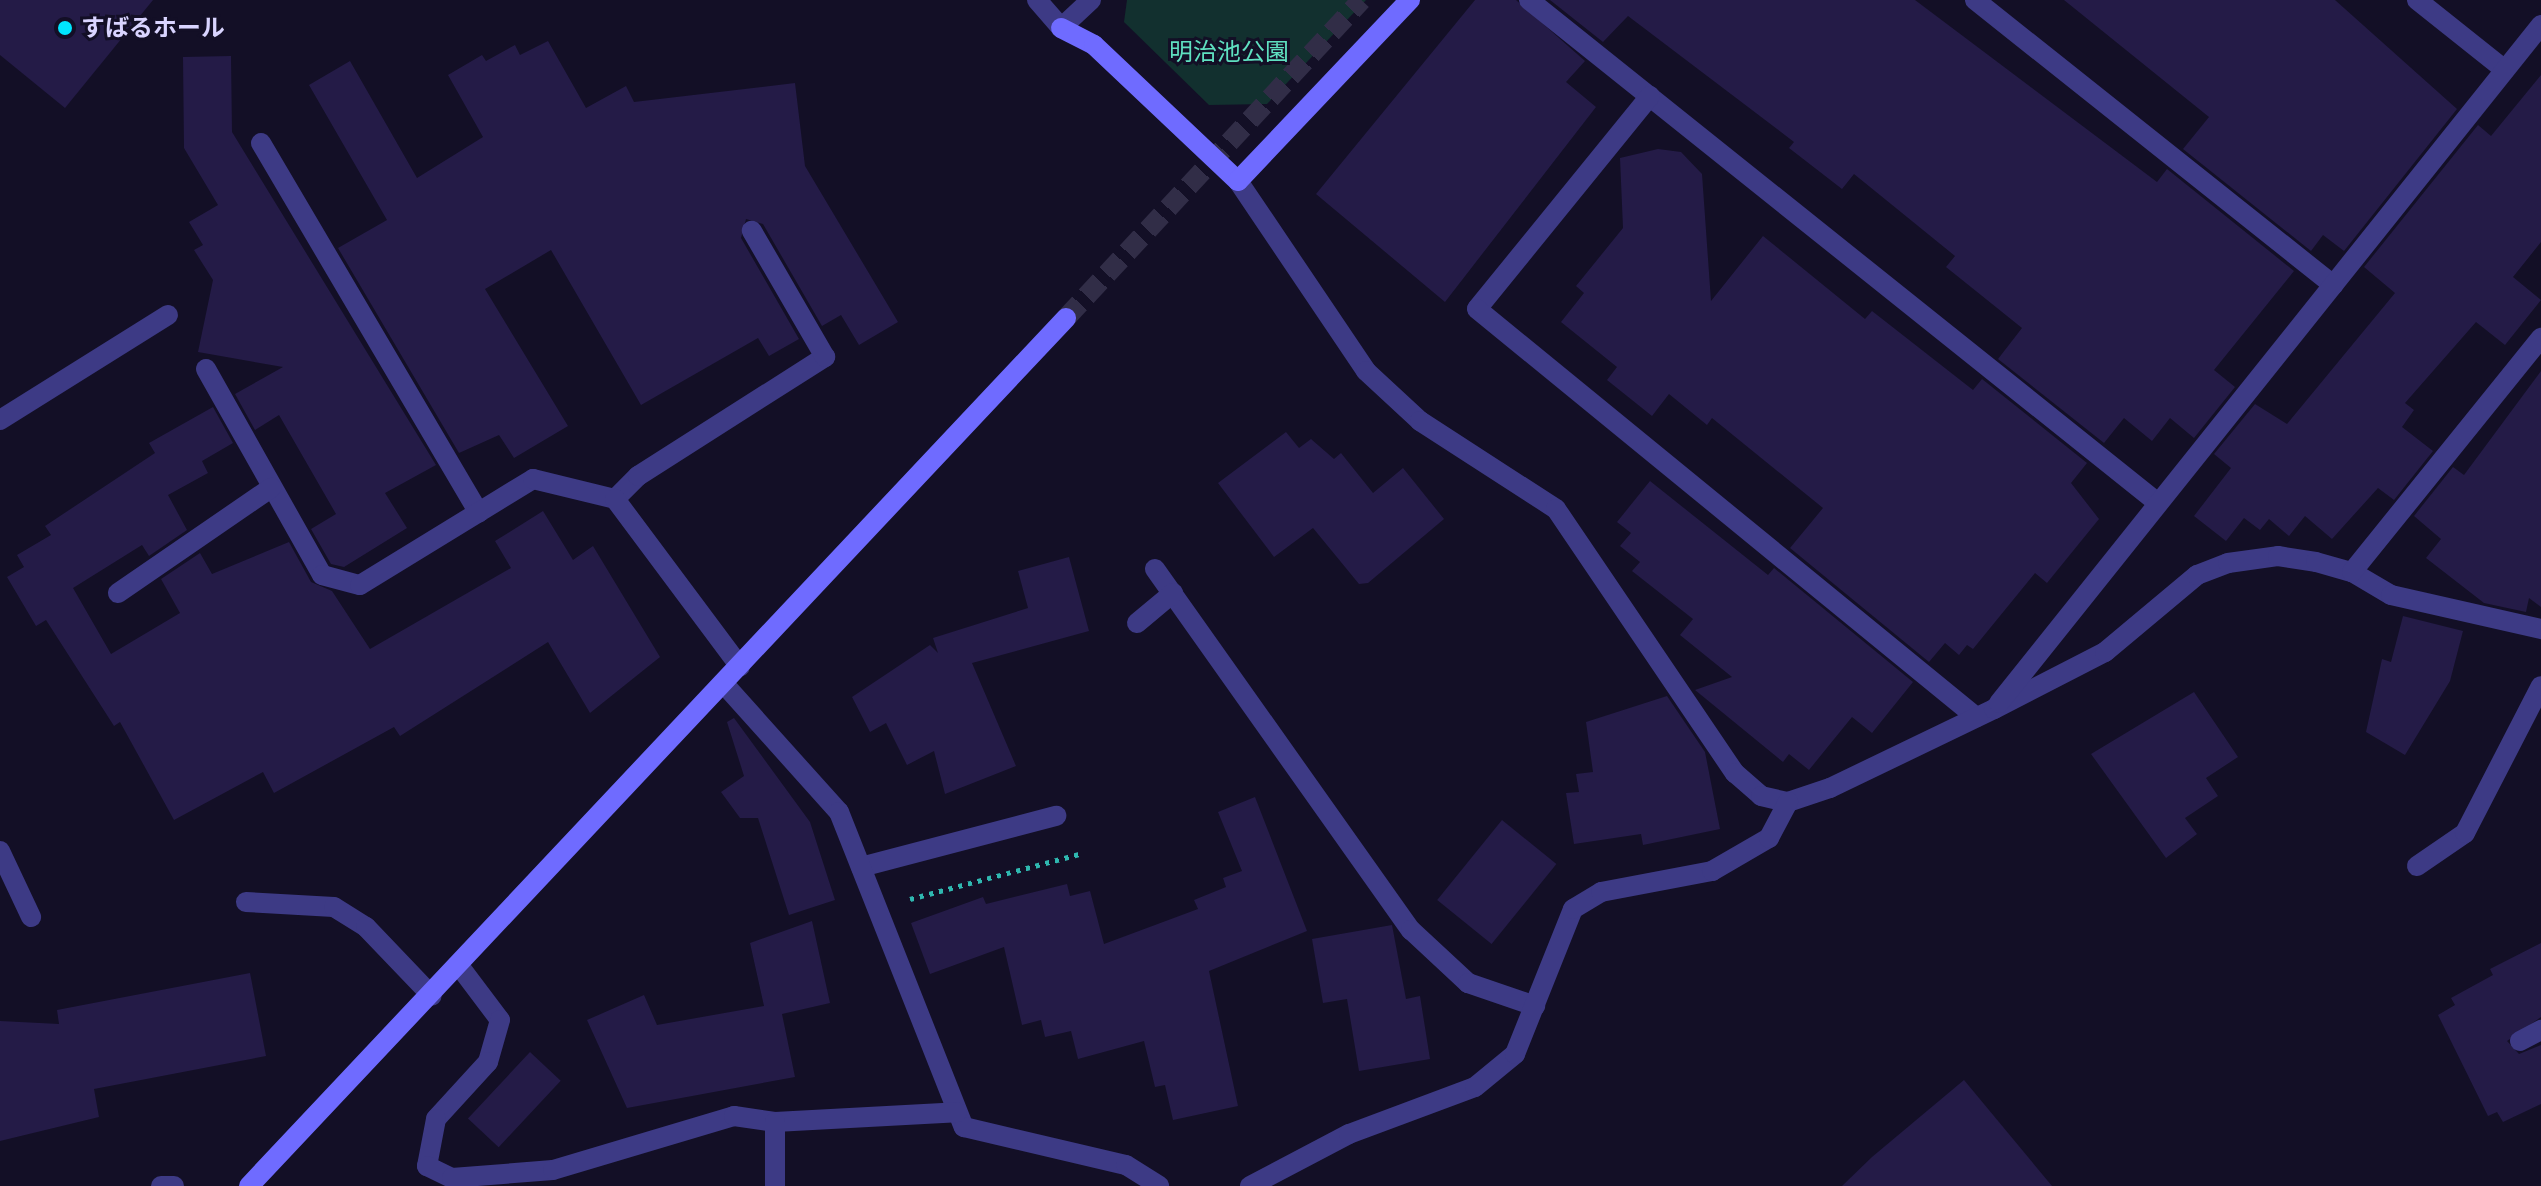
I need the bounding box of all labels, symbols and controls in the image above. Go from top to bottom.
place label: すばるホール [81,14,225,42]
marker: すばるホール [56,19,74,37]
park label: 明治池公園 [1169,38,1289,66]

